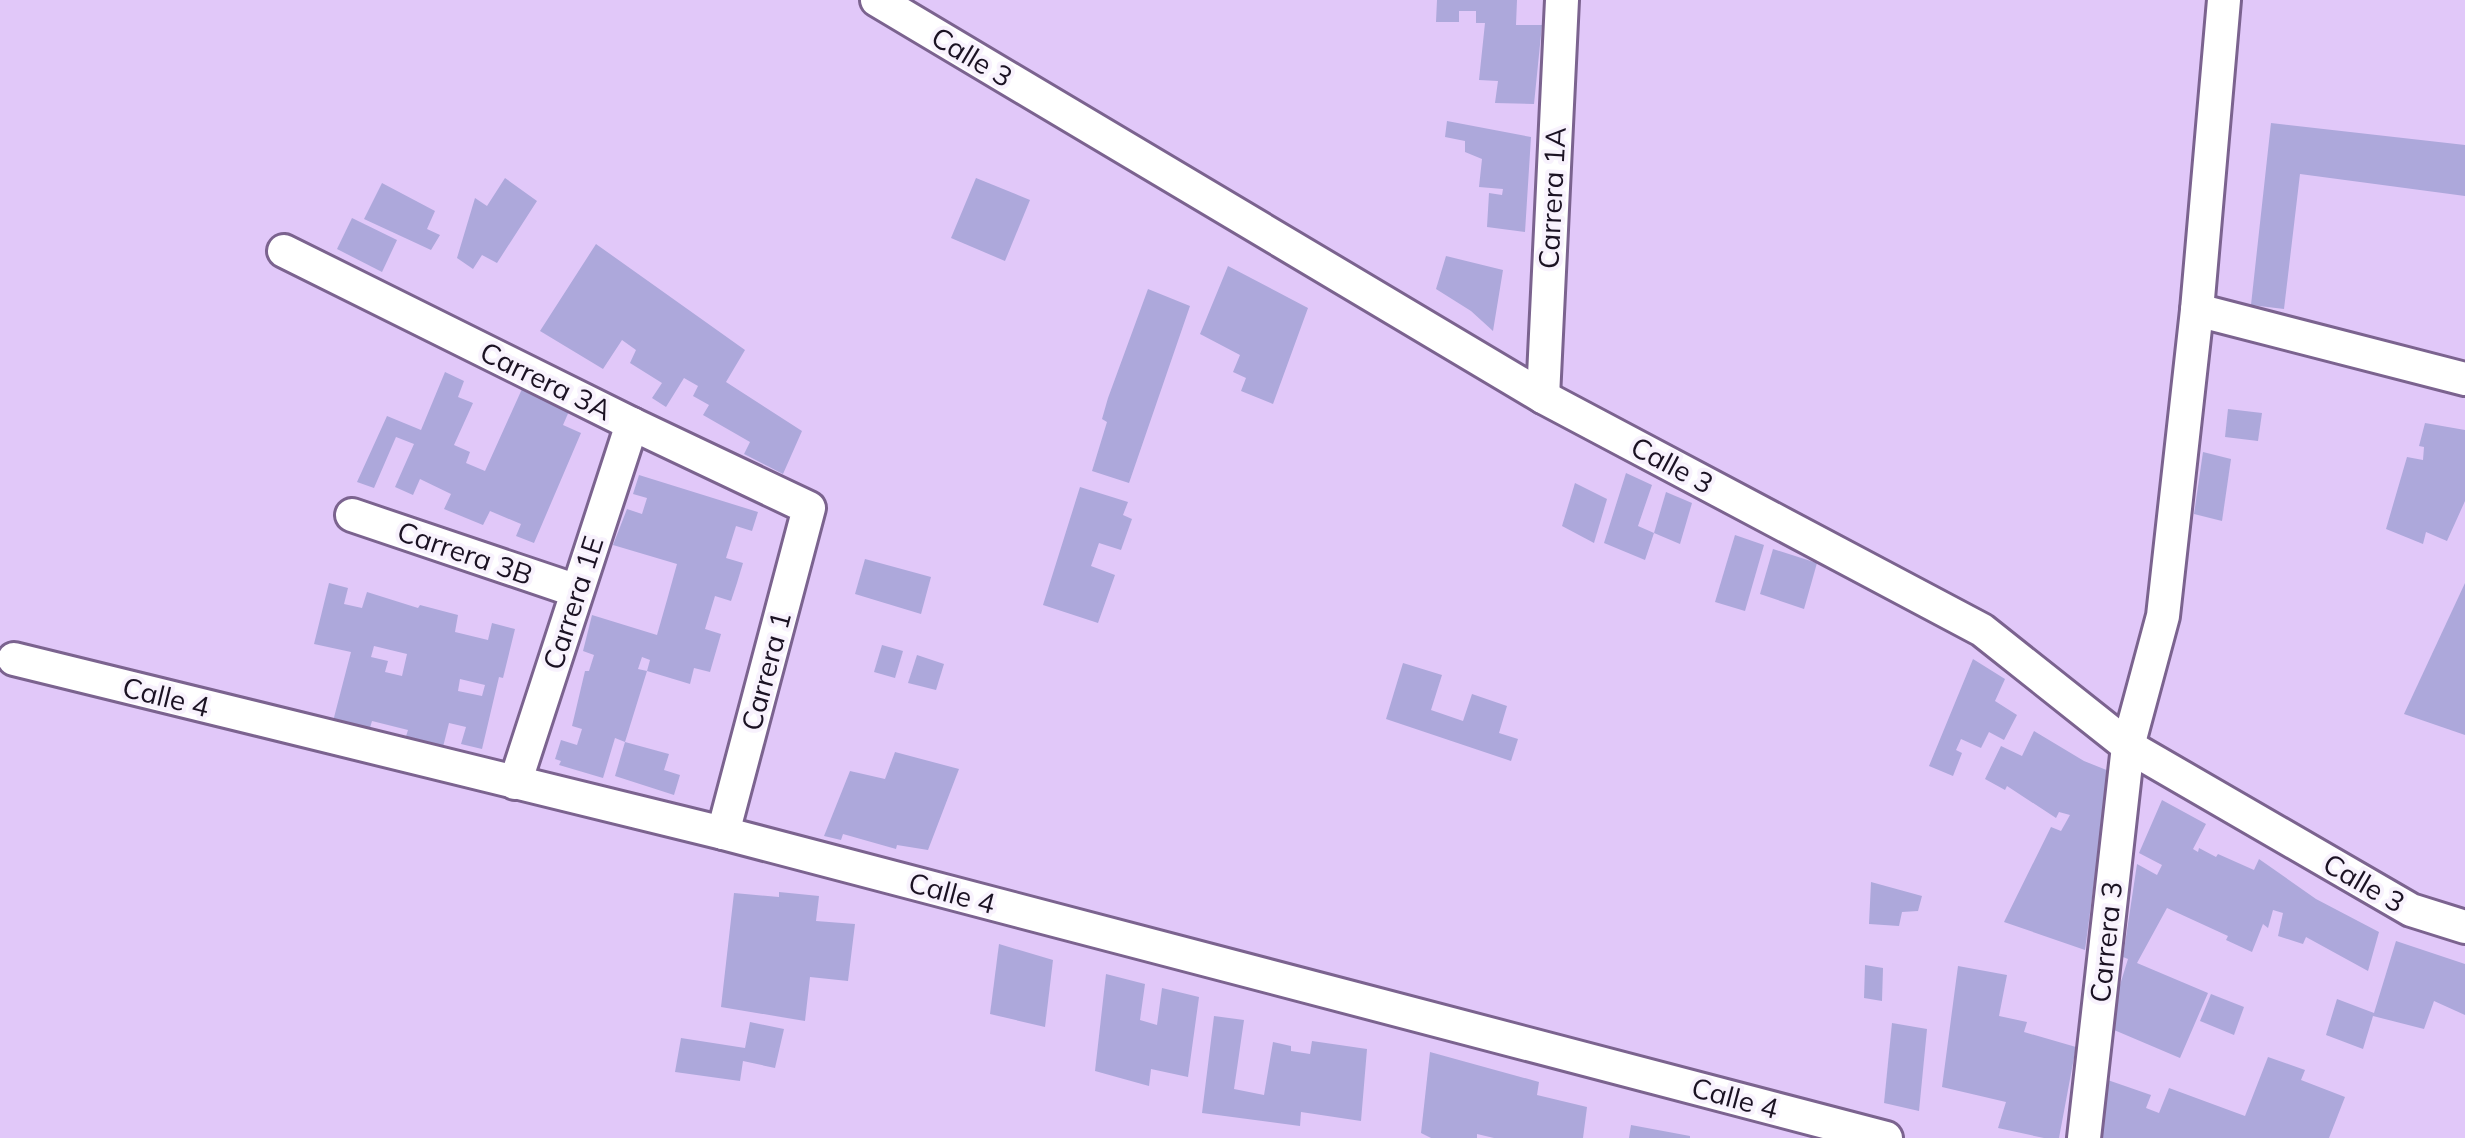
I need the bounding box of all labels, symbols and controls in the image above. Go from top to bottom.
street label: Calle 3 [925,19,1019,94]
street label: Carrera 1A [1530,126,1573,270]
street label: Carrera 3A [475,334,618,428]
street label: Calle 3 [1625,428,1719,501]
street label: Carrera 3B [393,513,537,592]
street label: Carrera 1E [535,532,611,674]
street label: Carrera 1 [733,608,798,734]
street label: Calle 4 [119,669,213,724]
street label: Calle 3 [2317,845,2411,920]
street label: Calle 4 [905,864,999,921]
street label: Carrera 3 [2082,880,2129,1004]
street label: Calle 4 [1688,1069,1782,1126]

